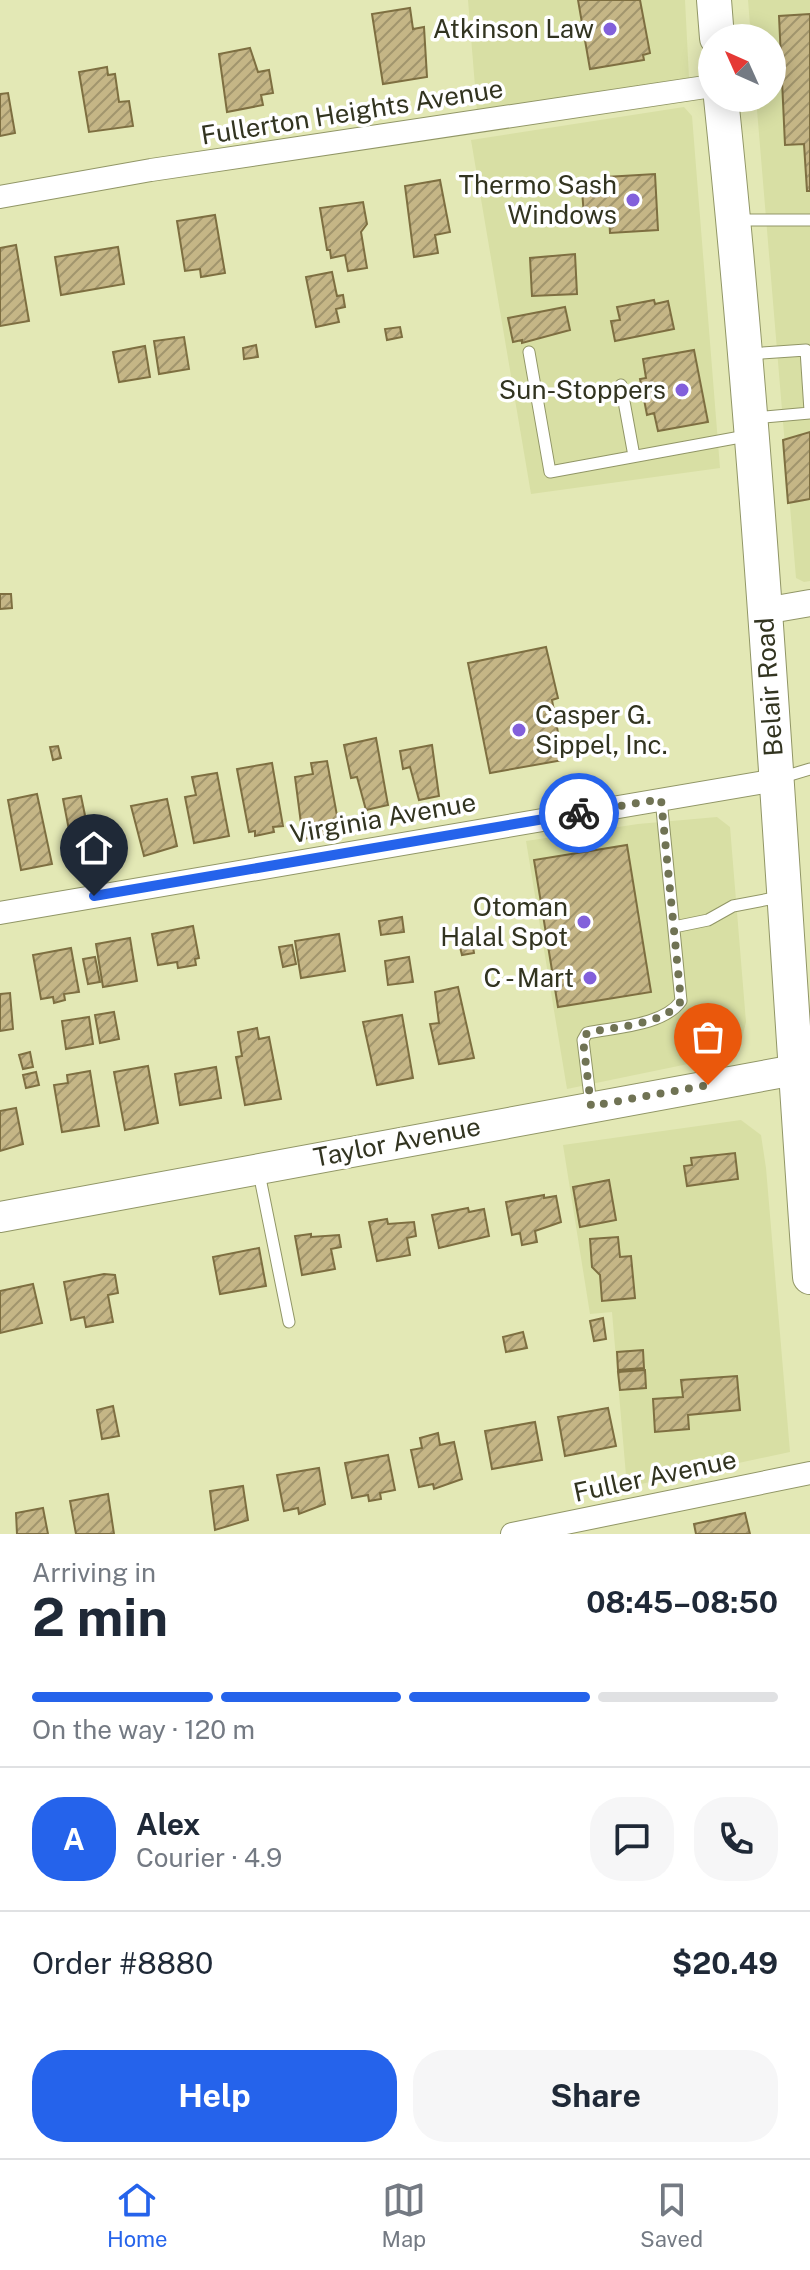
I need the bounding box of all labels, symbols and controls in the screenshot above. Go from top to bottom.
place label: Atkinson Law [433,13,594,44]
marker: Atkinson Law [601,20,619,38]
north arrow [698,24,786,112]
map controls [698,24,786,112]
street label: Fullerton Heights Avenue [199,72,505,151]
place label: Thermo Sash Windows [459,169,617,230]
marker: Thermo Sash Windows [624,191,642,209]
place label: Sun-Stoppers [499,374,666,405]
marker: Sun-Stoppers [673,381,691,399]
street label: Belair Road [748,617,789,757]
place label: Casper G. Sippel, Inc. [535,699,668,760]
marker: Casper G. Sippel, Inc. [510,721,528,739]
courier [539,773,619,853]
street label: Virginia Avenue [288,786,478,849]
icon: bike [557,791,601,835]
pin [60,814,128,896]
icon: home [72,826,116,870]
place label: Otoman Halal Spot [440,891,568,952]
marker: Otoman Halal Spot [575,913,593,931]
place label: C - Mart [484,962,574,993]
marker: C - Mart [581,969,599,987]
pin [674,1003,742,1085]
icon: bag [686,1015,730,1059]
street label: Taylor Avenue [311,1110,483,1173]
street label: Fuller Avenue [571,1443,739,1508]
text: Arriving in [32,1557,156,1588]
text: 08:45–08:50 [586,1584,778,1620]
text: 2 min [32,1587,168,1648]
text: On the way · 120 m [32,1714,255,1745]
button: chat [590,1797,674,1881]
button: phone [694,1797,778,1881]
text: Alex [136,1806,200,1842]
text: A [63,1821,85,1857]
text: Courier · 4.9 [136,1842,282,1873]
text: Order #8880 [32,1945,213,1981]
text: $20.49 [672,1945,778,1981]
button: Help [32,2050,397,2142]
button: Share [413,2050,778,2142]
tab: Home [107,2178,168,2252]
tab: Map [382,2178,426,2252]
tab: Saved [640,2178,703,2252]

